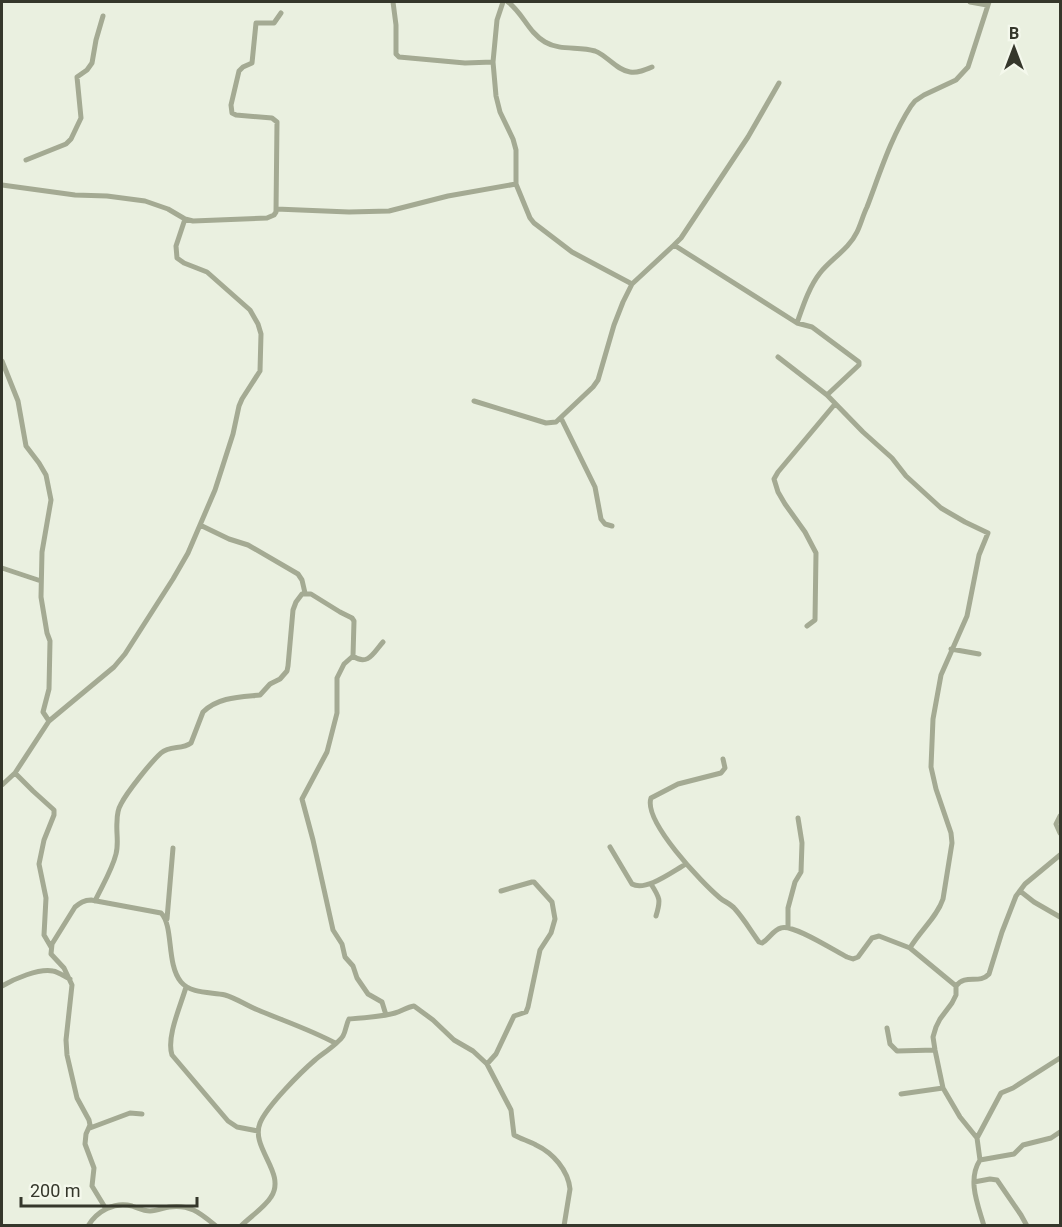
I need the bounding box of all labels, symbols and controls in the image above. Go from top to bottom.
north arrow [984,18,1044,78]
text: B [1009,24,1019,43]
scale bar [21,1170,196,1208]
text: 200 m [30,1180,81,1201]

